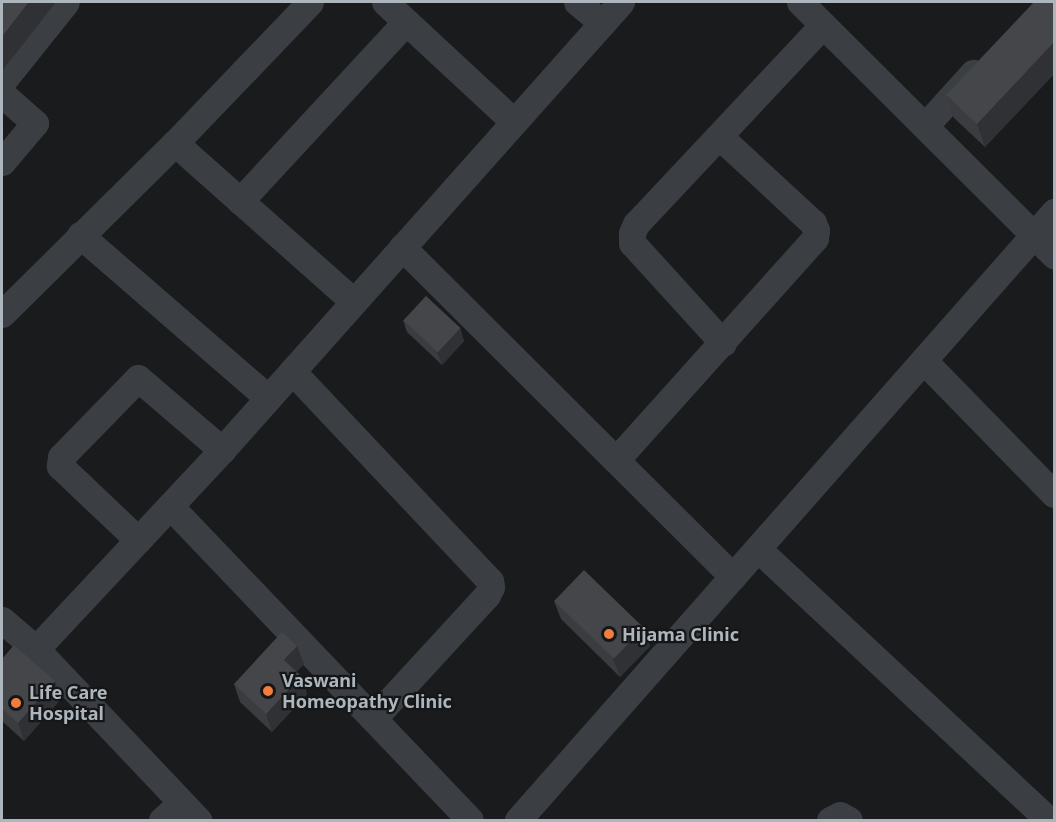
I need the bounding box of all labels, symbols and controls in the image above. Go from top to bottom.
place label: Hijama Clinic [622,623,739,645]
marker: Hijama Clinic [600,625,618,643]
place label: Vaswani Homeopathy Clinic [282,670,452,712]
place label: Life Care Hospital [29,682,108,724]
marker: Vaswani Homeopathy Clinic [259,682,277,700]
marker: Life Care Hospital [7,694,25,712]

